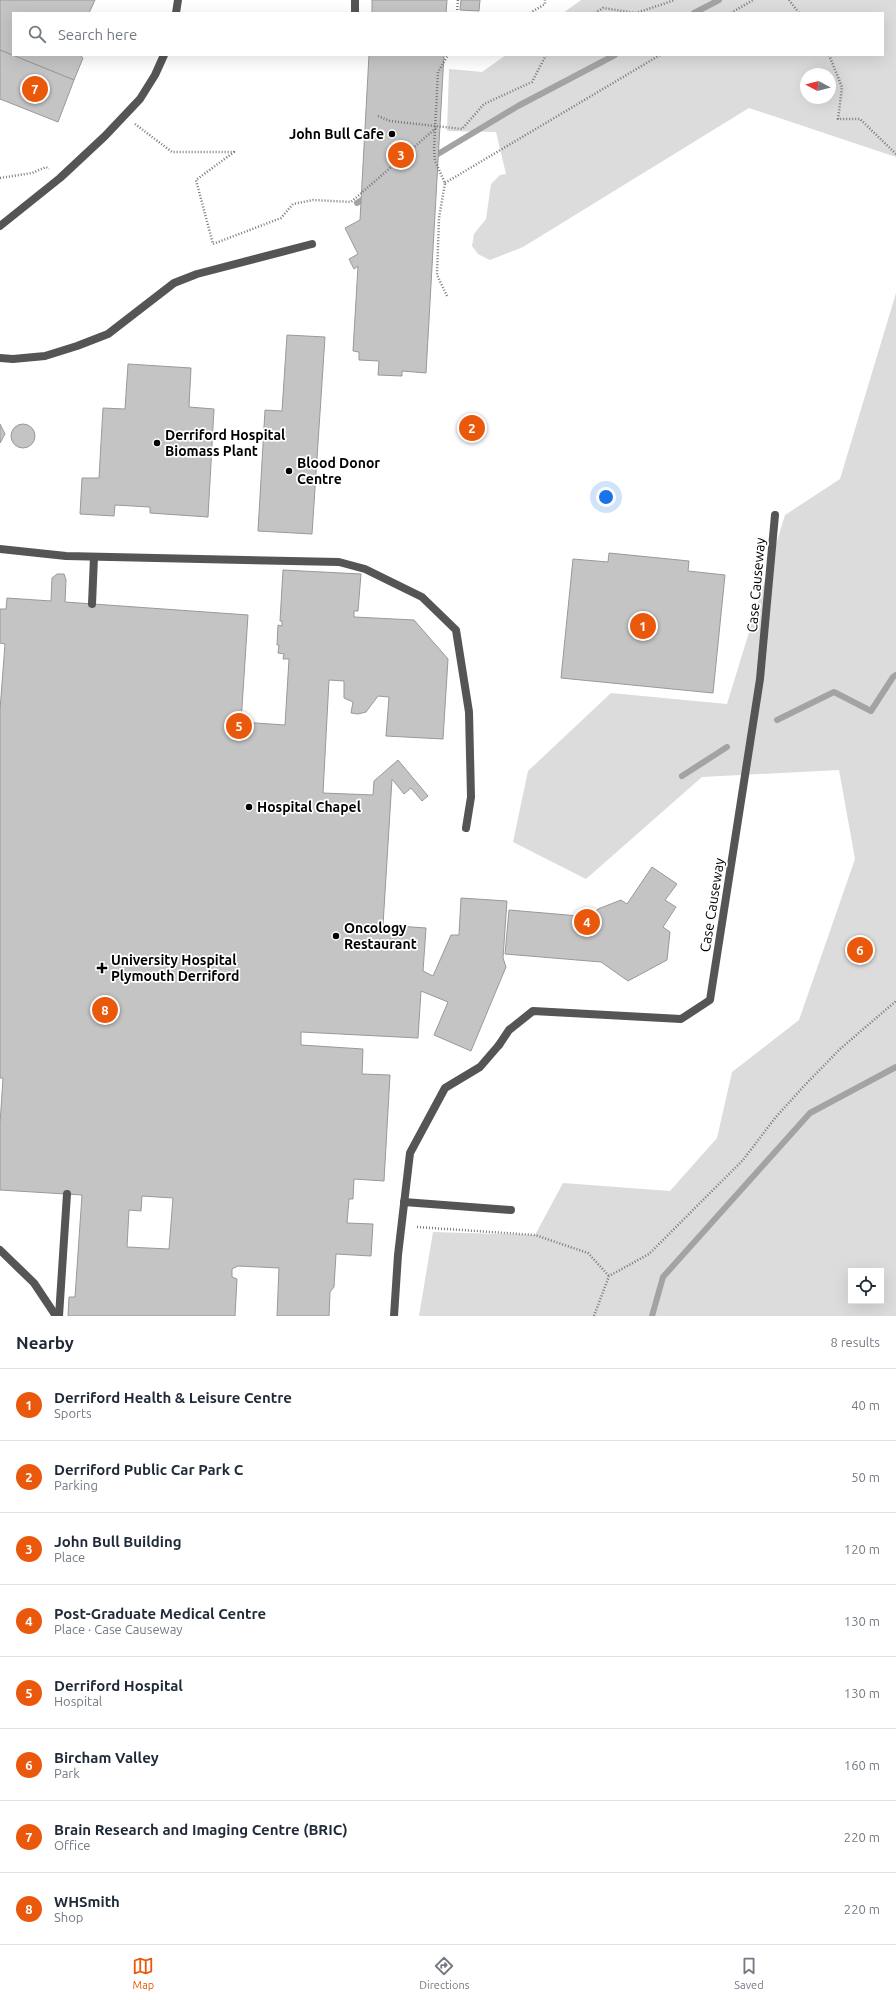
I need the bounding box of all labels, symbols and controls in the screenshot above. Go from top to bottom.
search box [12,12,884,56]
icon: search [26,23,48,45]
text: Search here [58,26,137,43]
north arrow [800,68,836,104]
pin: 7 [22,74,48,104]
place label: John Bull Cafe [289,126,384,142]
marker: John Bull Cafe [387,129,397,139]
pin: 3 [388,140,414,170]
pin: 2 [459,413,485,443]
place label: Derriford Hospital Biomass Plant [165,427,285,459]
marker: Derriford Hospital Biomass Plant [152,438,162,448]
place label: Blood Donor Centre [297,455,380,487]
marker: Blood Donor Centre [284,466,294,476]
your location [596,487,616,507]
street label: Case Causeway [744,537,768,633]
pin: 1 [630,611,656,641]
pin: 5 [226,711,252,741]
place label: Hospital Chapel [257,799,361,815]
marker: Hospital Chapel [244,802,254,812]
street label: Case Causeway [697,856,727,953]
pin: 4 [574,907,600,937]
place label: Oncology Restaurant [344,920,417,952]
marker: Oncology Restaurant [331,931,341,941]
pin: 6 [847,935,873,965]
place label: University Hospital Plymouth Derriford [111,952,239,984]
marker: University Hospital Plymouth Derriford [96,962,108,974]
pin: 8 [92,995,118,1025]
map controls [848,1268,884,1304]
button: locate [848,1268,884,1304]
text: Nearby [16,1333,74,1352]
text: 8 results [830,1335,880,1349]
text: Derriford Health & Leisure Centre [54,1389,292,1406]
text: 1 [25,1398,33,1412]
text: 40 m [851,1398,880,1412]
text: Sports [54,1406,92,1420]
text: Derriford Public Car Park C [54,1461,243,1478]
text: 2 [25,1470,33,1484]
text: 50 m [851,1470,880,1484]
text: Parking [54,1478,98,1492]
text: John Bull Building [54,1533,182,1550]
text: 3 [25,1542,33,1556]
text: 120 m [844,1542,880,1556]
text: Place [54,1550,85,1564]
text: Post-Graduate Medical Centre [54,1605,266,1622]
text: 4 [25,1614,33,1628]
text: 130 m [844,1614,880,1628]
text: Place · Case Causeway [54,1622,183,1636]
text: Derriford Hospital [54,1677,183,1694]
text: 5 [25,1686,33,1700]
text: 130 m [844,1686,880,1700]
text: Hospital [54,1694,102,1708]
text: Bircham Valley [54,1749,159,1766]
text: 6 [25,1758,33,1772]
text: 160 m [844,1758,880,1772]
text: Park [54,1766,80,1780]
text: Brain Research and Imaging Centre (BRIC) [54,1821,348,1838]
text: 7 [25,1830,33,1844]
text: 220 m [844,1830,880,1844]
text: Office [54,1838,90,1852]
text: WHSmith [54,1893,120,1910]
text: 8 [25,1902,33,1916]
text: 220 m [844,1902,880,1916]
text: Shop [54,1910,83,1924]
tab: Map [132,1955,154,1991]
tab: Directions [419,1955,470,1991]
tab: Saved [734,1955,764,1991]

